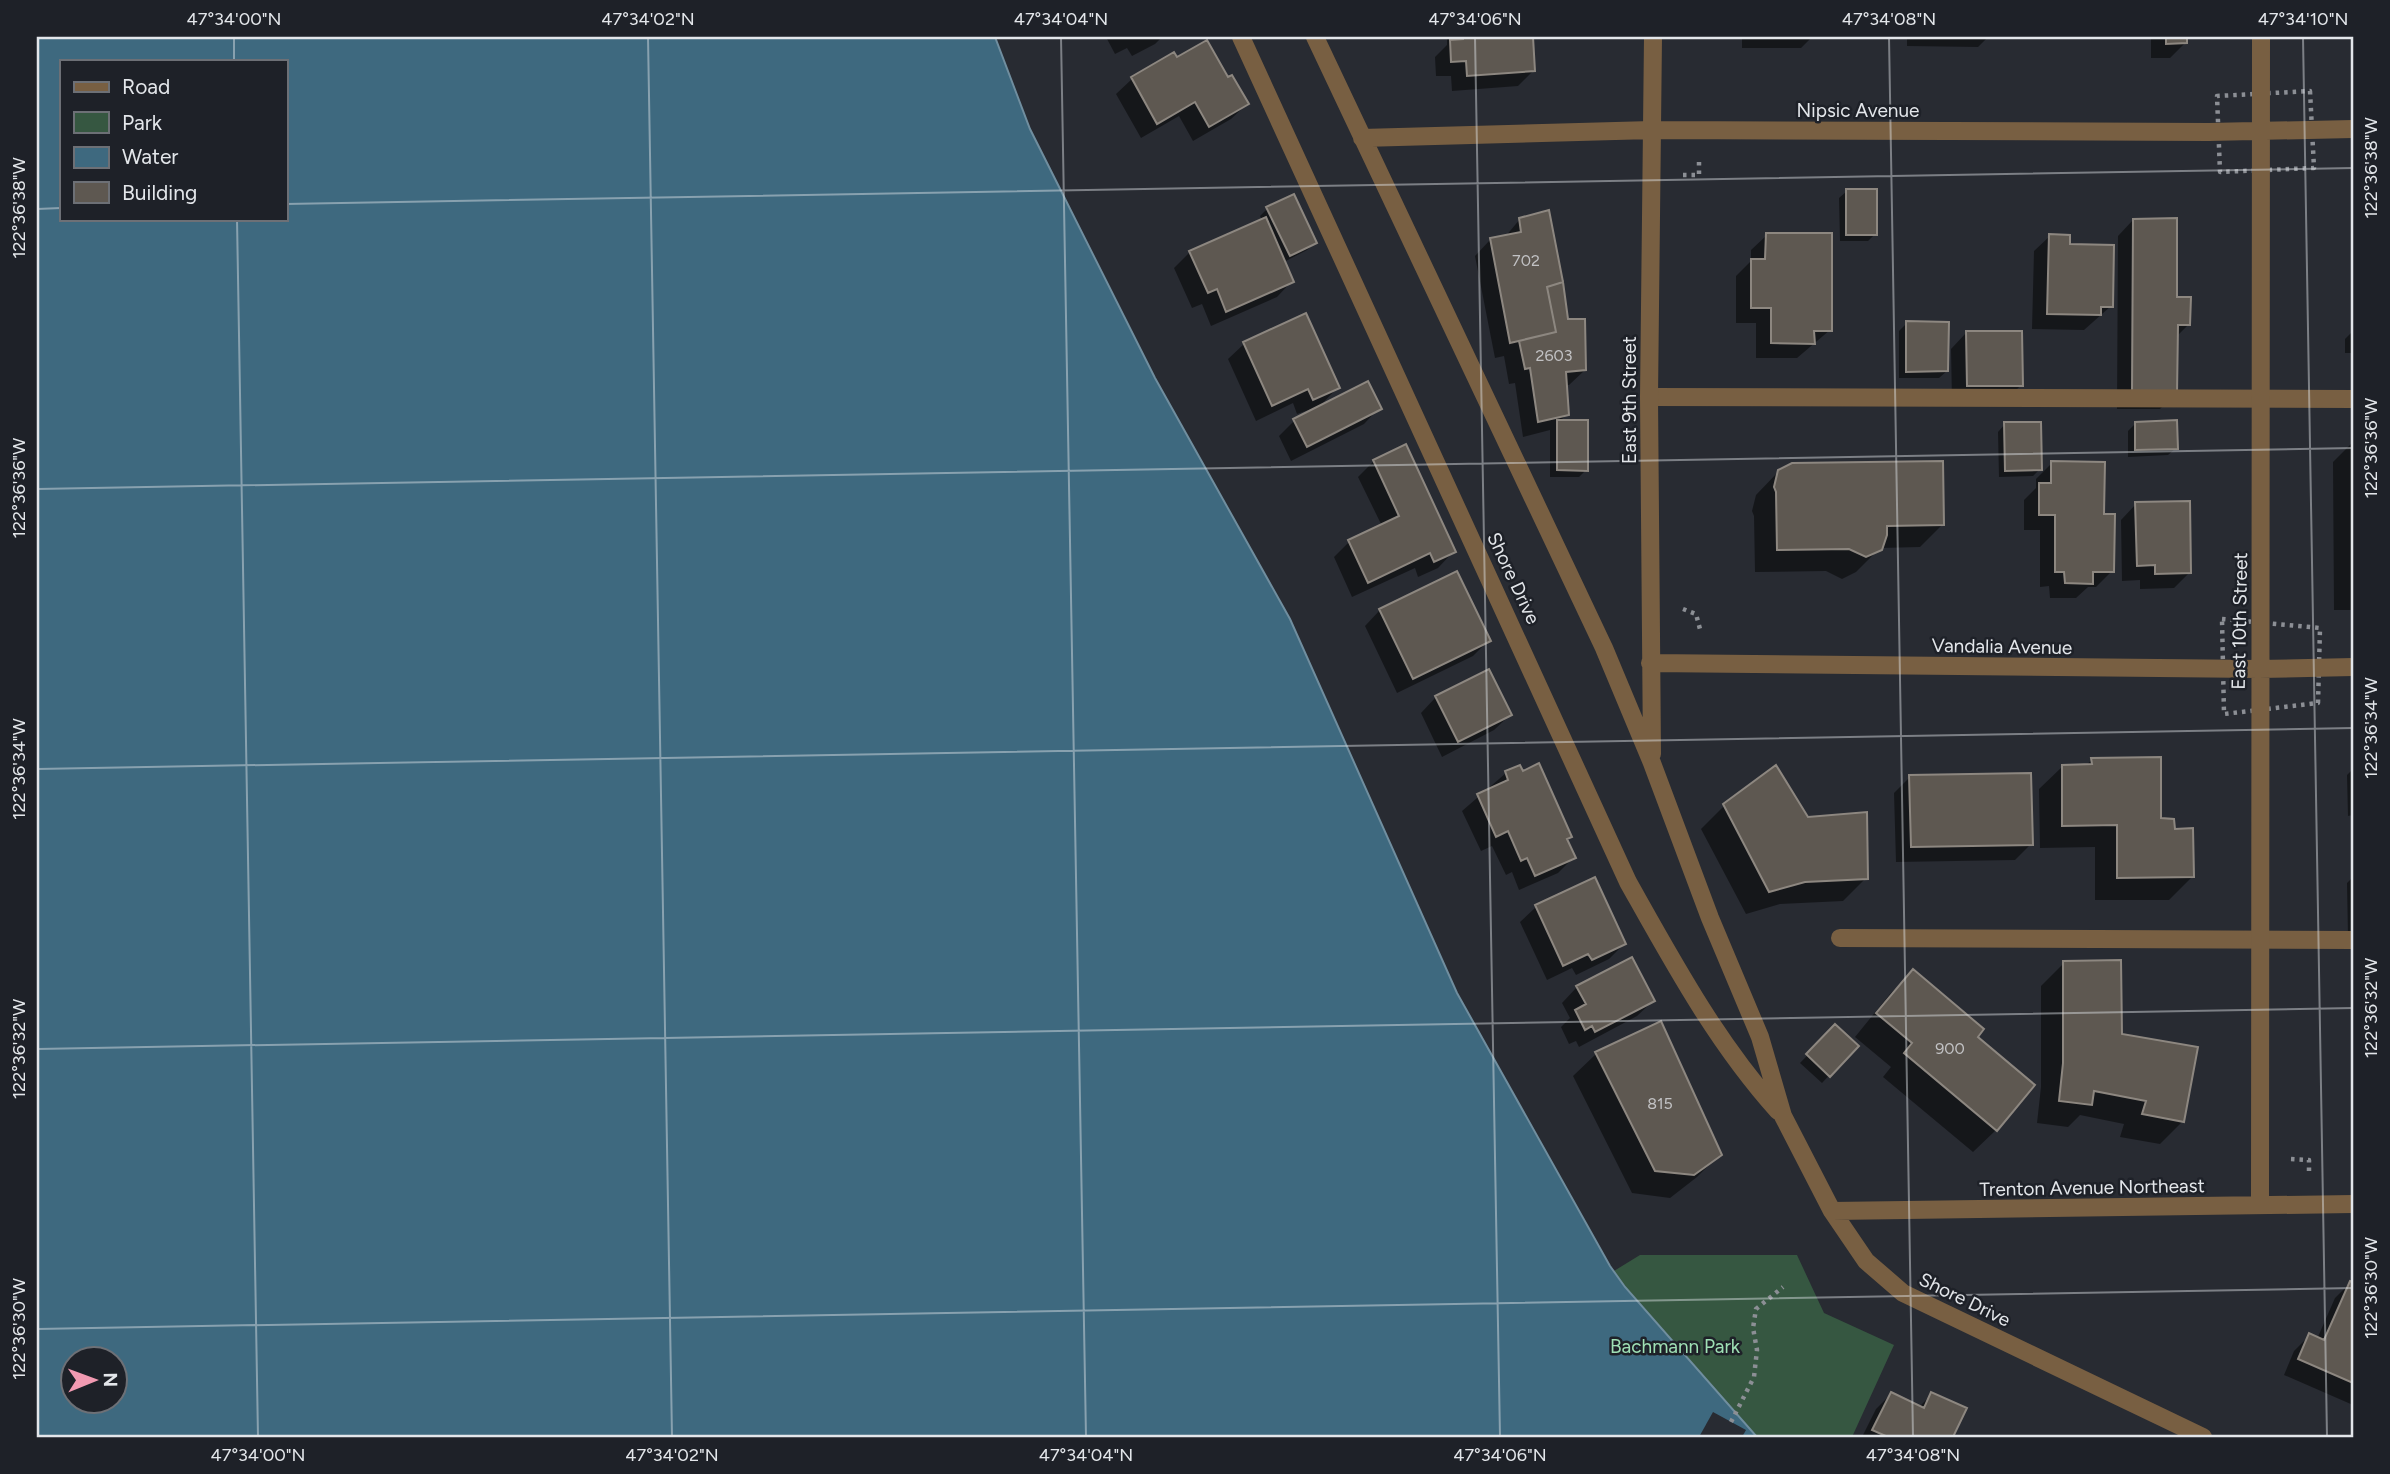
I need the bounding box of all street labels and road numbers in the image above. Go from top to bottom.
street label: Nipsic Avenue [1797,99,1919,122]
street label: East 9th Street [1618,336,1641,464]
street label: Shore Drive [1482,529,1545,628]
street label: East 10th Street [2227,552,2252,690]
street label: Vandalia Avenue [1931,634,2073,659]
street label: Trenton Avenue Northeast [1979,1174,2205,1201]
street label: Shore Drive [1915,1267,2014,1331]

